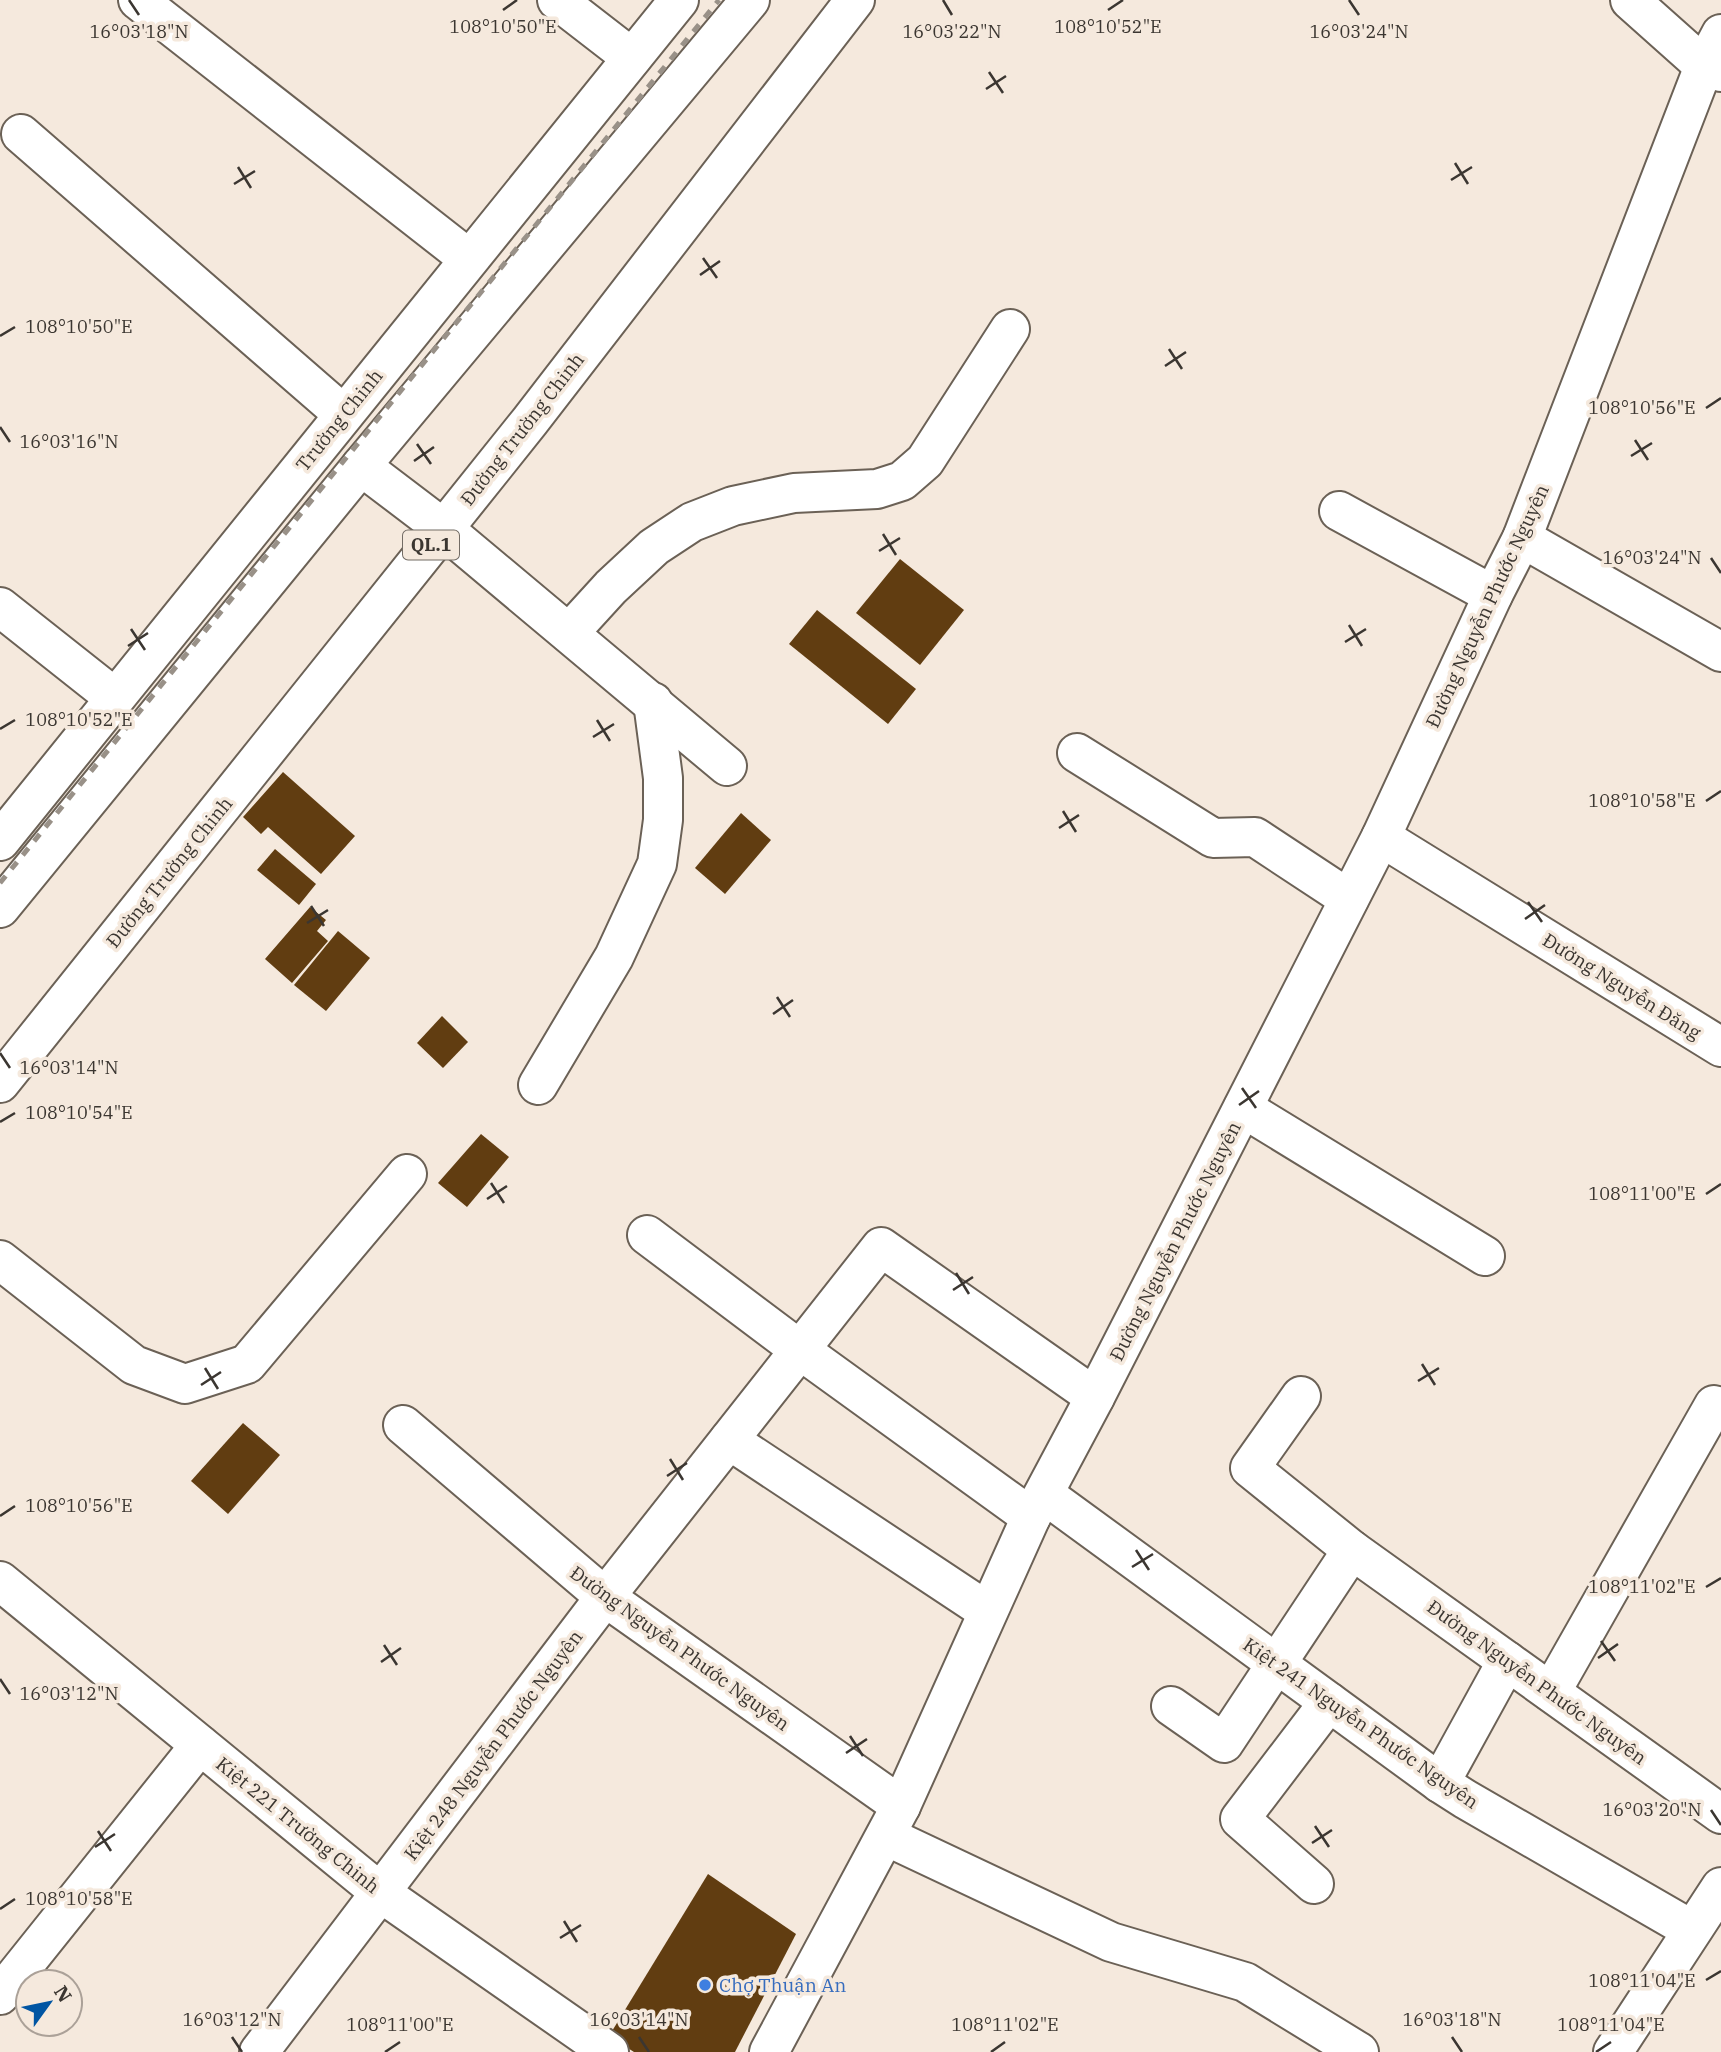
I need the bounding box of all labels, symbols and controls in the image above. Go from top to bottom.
text: 108°10'50"E [449,15,557,38]
text: 108°10'52"E [1054,15,1162,38]
text: 16°03'18"N [90,20,189,43]
text: 16°03'22"N [903,20,1002,43]
text: 16°03'24"N [1310,20,1409,43]
text: 108°10'50"E [25,315,133,338]
street label: Đường Trường Chinh [455,348,589,510]
street label: Trường Chinh [291,364,388,476]
text: 108°10'56"E [1588,396,1696,419]
text: 16°03'16"N [20,430,119,453]
street label: Đường Nguyễn Phước Nguyên [1420,481,1554,731]
road number: QL.1 [403,530,459,560]
text: 16°03'24"N [1603,546,1702,569]
text: 108°10'52"E [25,708,133,731]
text: 108°10'58"E [1588,789,1696,812]
street label: Đường Trường Chinh [101,792,237,952]
street label: Đường Nguyễn Đăng [1538,928,1706,1045]
text: 16°03'14"N [20,1056,119,1079]
text: 108°10'54"E [25,1101,133,1124]
street label: Đường Nguyễn Phước Nguyên [1104,1117,1246,1365]
text: 108°11'00"E [1588,1182,1696,1205]
text: 108°10'56"E [25,1494,133,1517]
street label: Đường Nguyễn Phước Nguyên [566,1560,794,1736]
text: 108°11'02"E [1588,1575,1696,1598]
street label: Đường Nguyễn Phước Nguyên [1423,1594,1651,1770]
street label: Kiệt 248 Nguyễn Phước Nguyên [399,1625,587,1865]
street label: Kiệt 241 Nguyễn Phước Nguyên [1239,1632,1483,1814]
text: 16°03'12"N [20,1682,119,1705]
street label: Kiệt 221 Trường Chinh [211,1752,385,1899]
text: 16°03'20"N [1603,1798,1702,1821]
text: 108°10'58"E [25,1887,133,1910]
north arrow [14,1968,84,2038]
text: 108°11'04"E [1588,1969,1696,1992]
place label: Chợ Thuận An [719,1973,846,1997]
marker: Chợ Thuận An [697,1977,713,1993]
text: N [49,1981,77,2007]
text: 16°03'12"N [183,2008,282,2031]
text: 16°03'14"N [590,2008,689,2031]
text: 16°03'18"N [1403,2008,1502,2031]
text: 108°11'00"E [346,2013,454,2036]
text: 108°11'02"E [951,2013,1059,2036]
text: 108°11'04"E [1557,2013,1665,2036]

